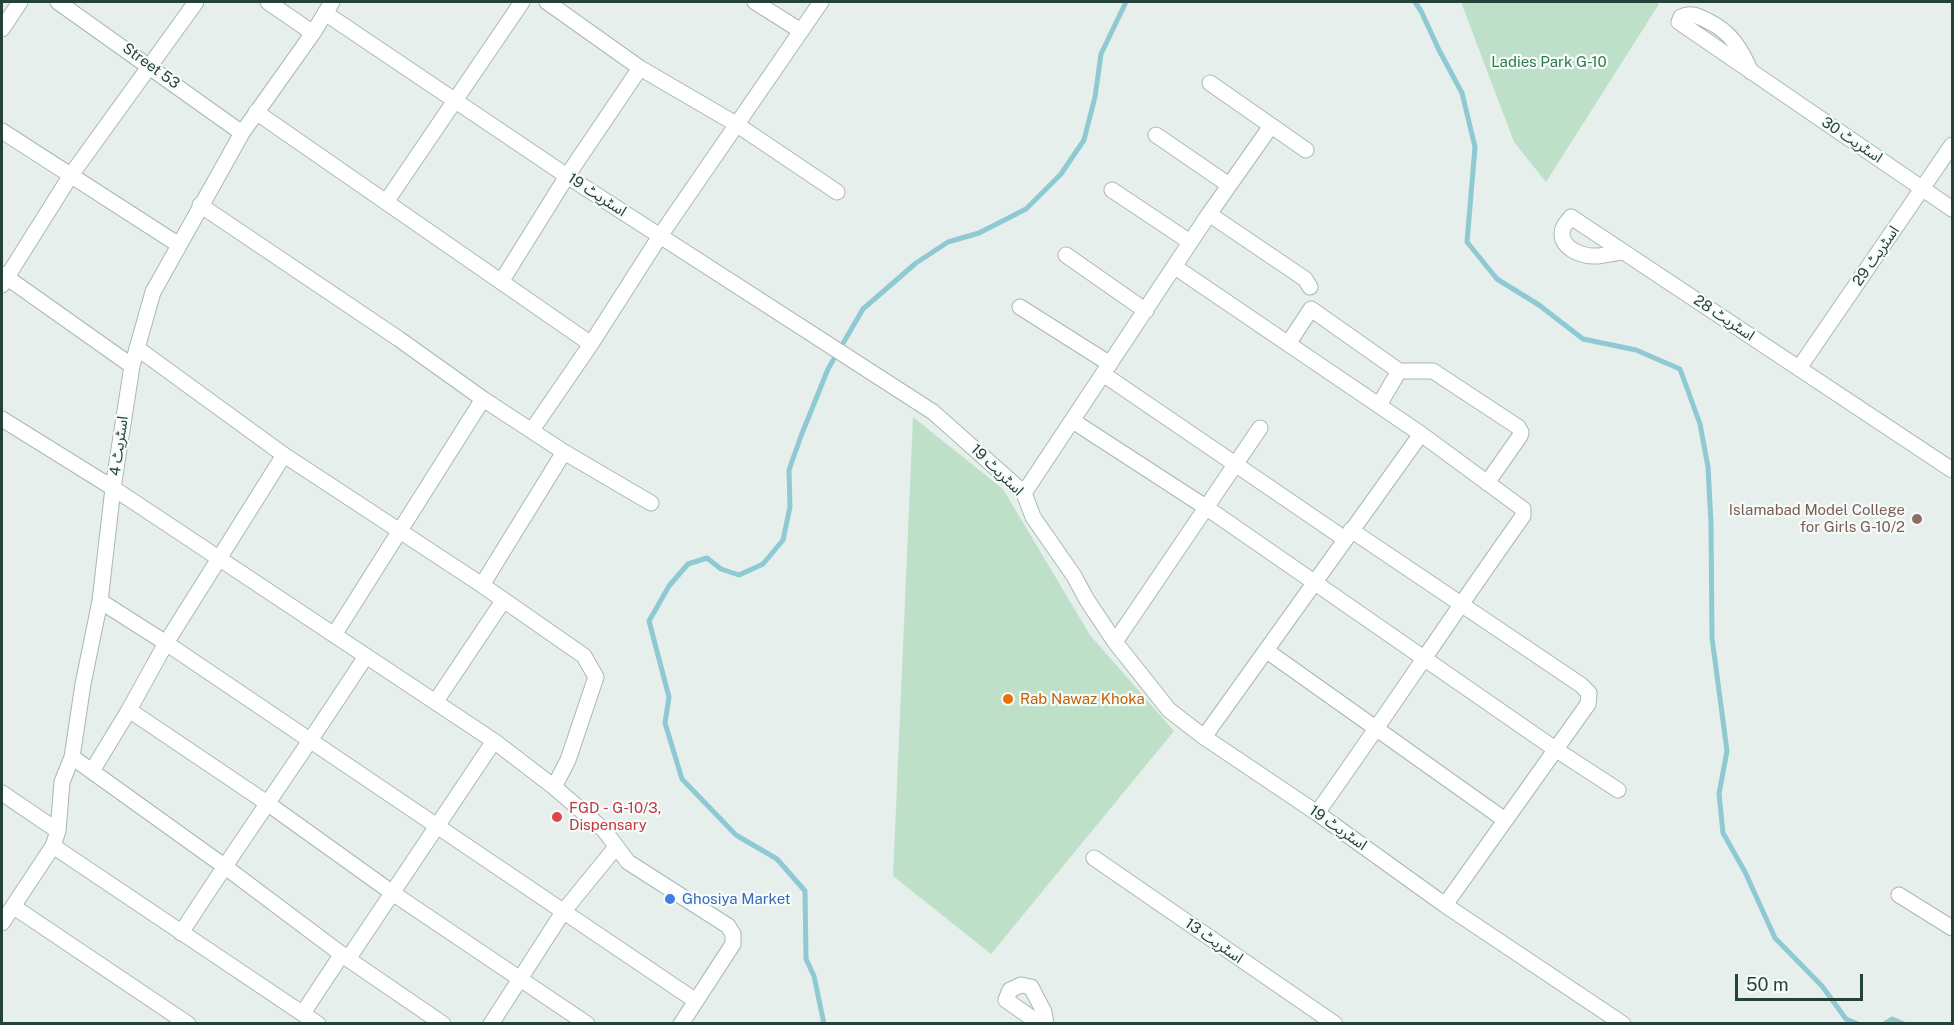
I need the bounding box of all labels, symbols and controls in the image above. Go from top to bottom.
street label: Street 53 [119,39,183,93]
park label: Ladies Park G-10 [1491,53,1607,71]
street label: اسٹریٹ 30 [1818,113,1886,167]
street label: اسٹریٹ 19 [564,169,630,221]
street label: اسٹریٹ 29 [1849,222,1903,290]
street label: اسٹریٹ 28 [1690,291,1758,345]
street label: اسٹریٹ 4 [106,415,132,477]
street label: اسٹریٹ 19 [967,440,1027,500]
place label: Islamabad Model College for Girls G-10/2 [1729,501,1905,536]
marker: Islamabad Model College for Girls G-10/2 [1910,512,1924,526]
place label: Rab Nawaz Khoka [1020,690,1145,708]
marker: Rab Nawaz Khoka [1001,692,1015,706]
place label: FGD - G-10/3, Dispensary [569,799,661,834]
street label: اسٹریٹ 19 [1306,802,1370,854]
marker: FGD - G-10/3, Dispensary [550,810,564,824]
place label: Ghosiya Market [682,890,791,908]
marker: Ghosiya Market [663,892,677,906]
street label: اسٹریٹ 13 [1182,915,1246,967]
scale bar [1738,962,1866,1000]
text: 50 m [1746,974,1789,995]

